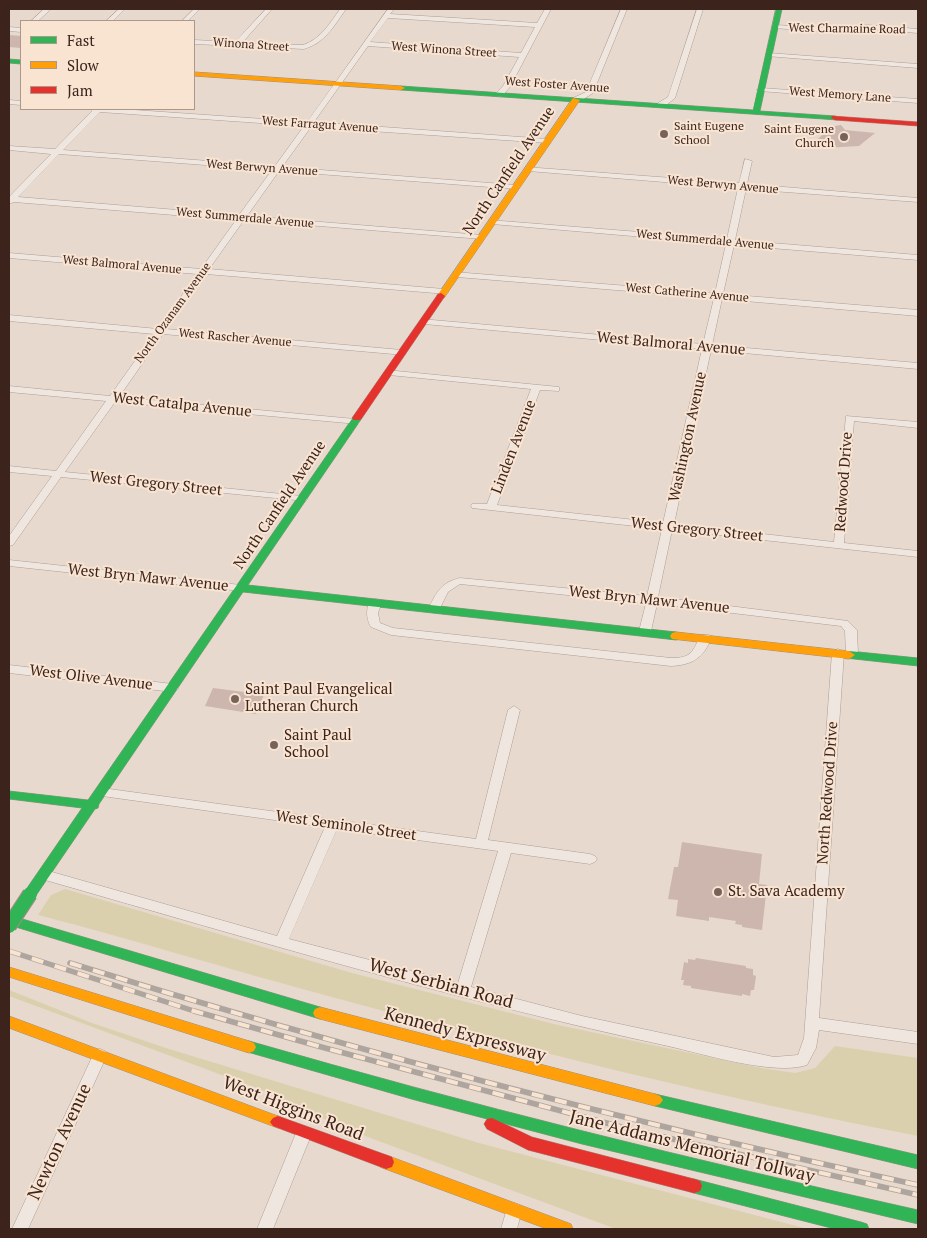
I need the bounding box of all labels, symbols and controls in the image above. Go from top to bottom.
legend [20,20,195,110]
street label: West Charmaine Road [788,21,906,37]
text: Fast [67,30,95,50]
street label: Winona Street [212,35,290,55]
street label: West Winona Street [391,39,497,61]
text: Slow [67,55,99,75]
street label: West Foster Avenue [504,74,610,96]
text: Jam [67,80,93,100]
street label: West Memory Lane [789,84,891,106]
street label: North Canfield Avenue [459,103,559,239]
street label: West Farragut Avenue [261,114,379,136]
place label: Saint Eugene School [674,120,744,148]
place label: Saint Eugene Church [764,123,834,151]
marker: Saint Eugene School [658,128,670,140]
marker: Saint Eugene Church [838,131,850,143]
street label: West Berwyn Avenue [206,157,318,179]
street label: West Berwyn Avenue [667,173,779,197]
street label: West Summerdale Avenue [175,205,315,231]
street label: West Summerdale Avenue [635,227,775,253]
street label: West Balmoral Avenue [62,253,182,277]
street label: North Ozanam Avenue [132,260,214,366]
street label: West Catherine Avenue [625,280,749,306]
street label: West Rascher Avenue [178,326,292,350]
street label: West Balmoral Avenue [596,329,746,359]
street label: Washington Avenue [665,370,711,504]
street label: West Catalpa Avenue [111,389,253,421]
street label: Linden Avenue [488,397,540,497]
street label: Redwood Drive [832,431,856,533]
street label: North Canfield Avenue [230,437,330,573]
street label: West Gregory Street [89,468,223,500]
street label: West Gregory Street [630,514,764,546]
street label: West Bryn Mawr Avenue [67,561,229,595]
street label: West Bryn Mawr Avenue [568,583,730,617]
street label: West Olive Avenue [28,662,154,694]
place label: Saint Paul Evangelical Lutheran Church [245,681,393,716]
marker: Saint Paul Evangelical Lutheran Church [229,693,241,705]
street label: North Redwood Drive [814,721,842,865]
place label: Saint Paul School [284,727,352,762]
marker: Saint Paul School [268,739,280,751]
street label: West Seminole Street [274,807,418,845]
place label: St. Sava Academy [728,883,845,901]
marker: St. Sava Academy [712,886,724,898]
street label: West Serbian Road [366,954,516,1014]
street label: Kennedy Expressway [382,1003,548,1067]
street label: West Higgins Road [219,1072,367,1146]
street label: Newton Avenue [24,1080,96,1204]
street label: Jane Addams Memorial Tollway [567,1106,817,1188]

